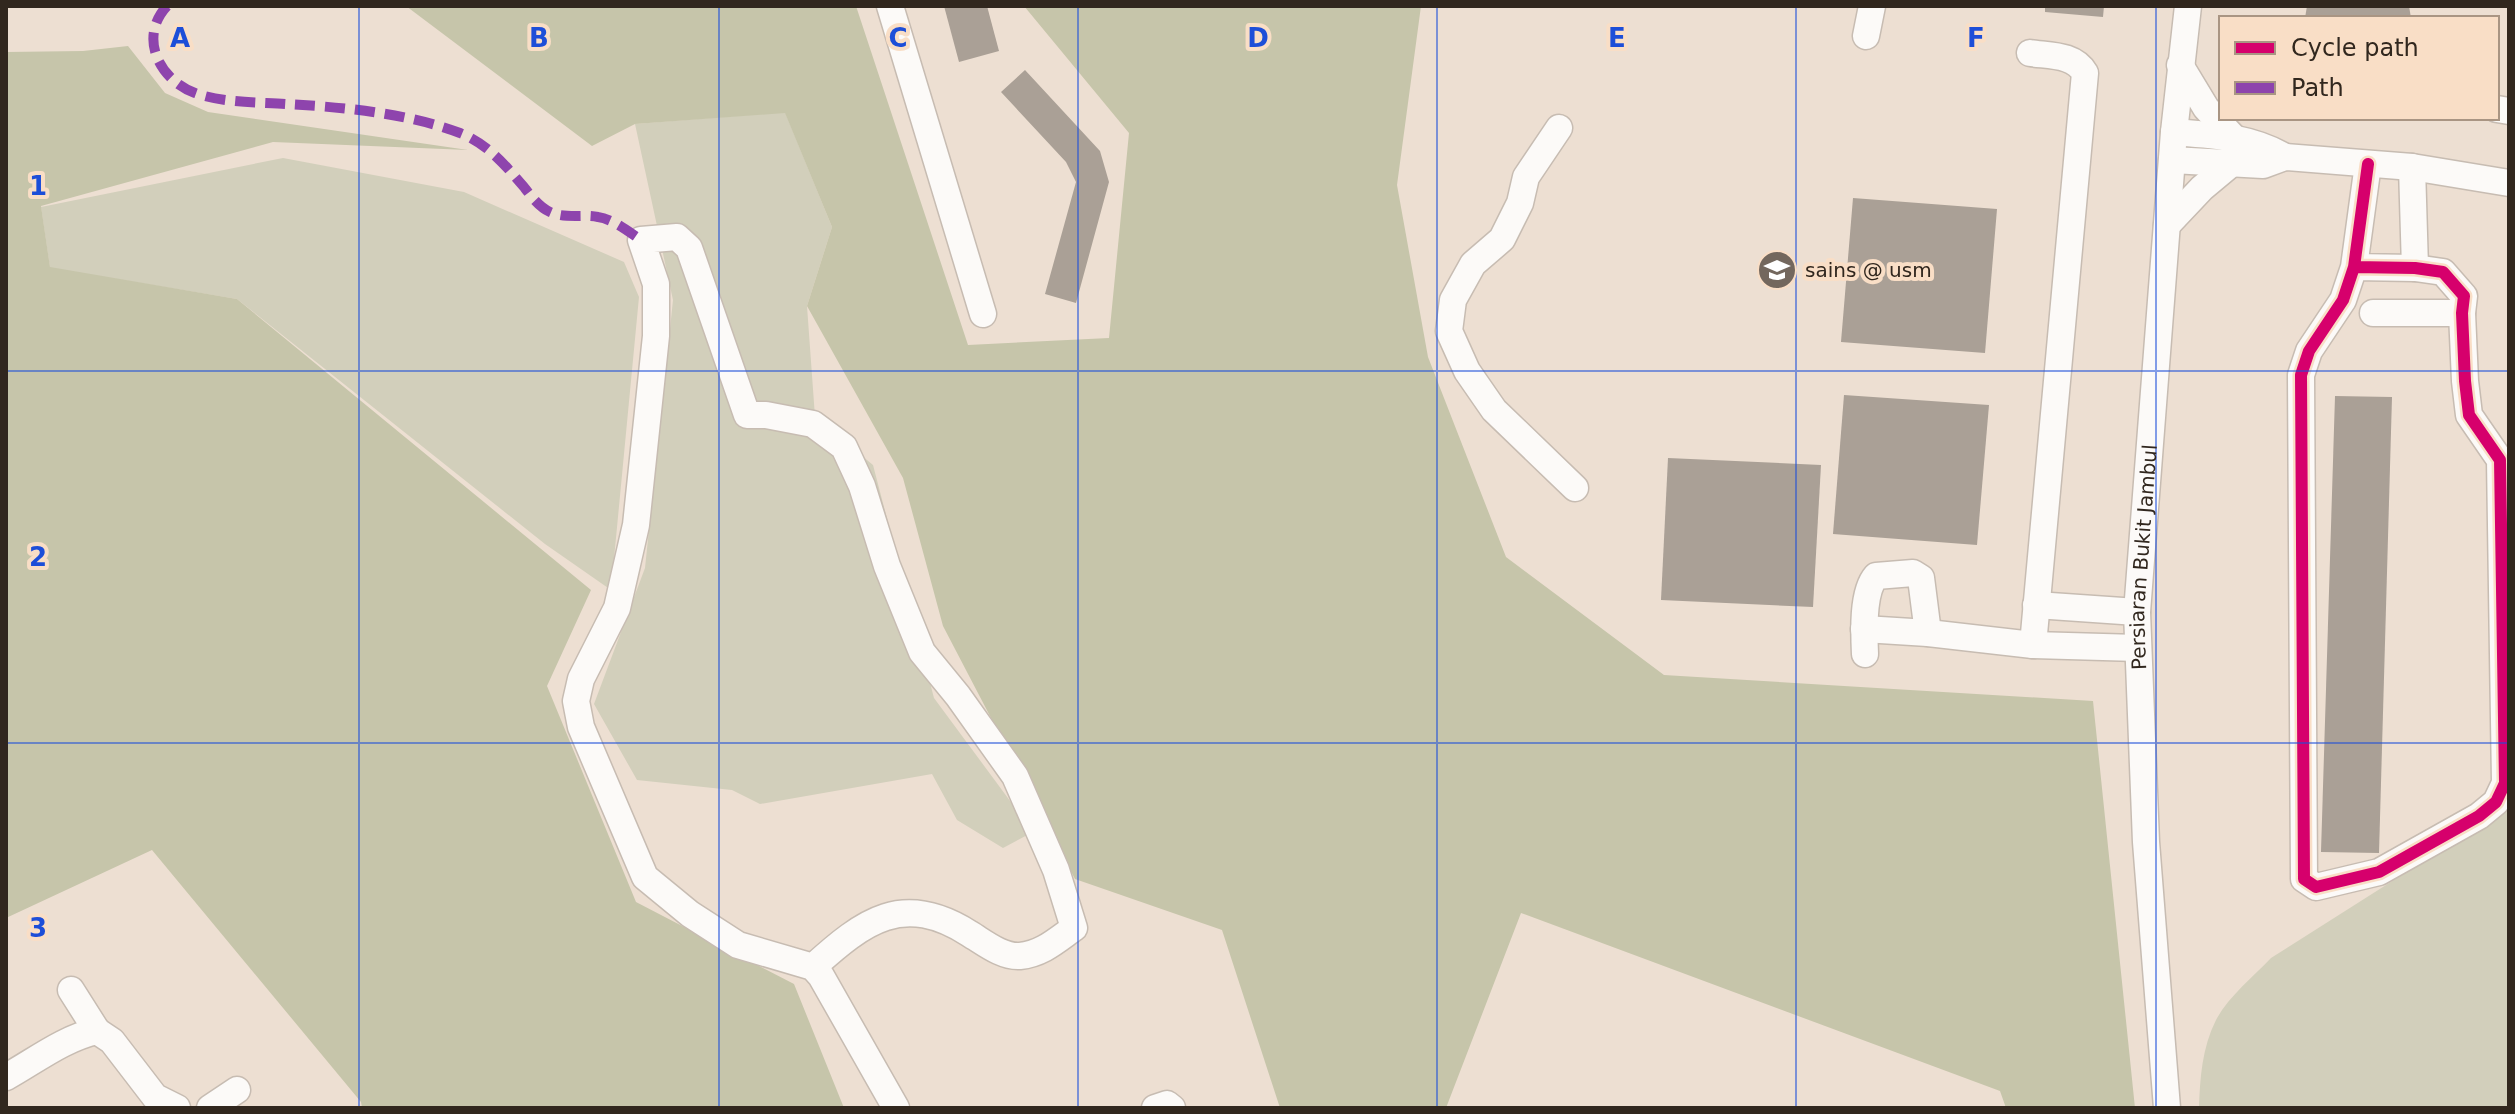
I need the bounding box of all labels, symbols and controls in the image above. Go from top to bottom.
legend [2219,16,2499,120]
text: A [170,23,190,53]
text: B [529,23,549,53]
text: C [888,23,908,53]
text: D [1247,23,1269,53]
text: E [1608,23,1626,53]
text: F [1967,23,1985,53]
text: Cycle path [2291,34,2419,62]
text: Path [2291,74,2344,102]
text: 1 [29,171,47,201]
school or university icon: sains @ usm [1756,249,1798,291]
place label: sains @ usm [1805,258,1932,282]
street label: Persiaran Bukit Jambul [2125,444,2162,670]
text: 2 [29,542,47,572]
text: 3 [29,913,47,943]

